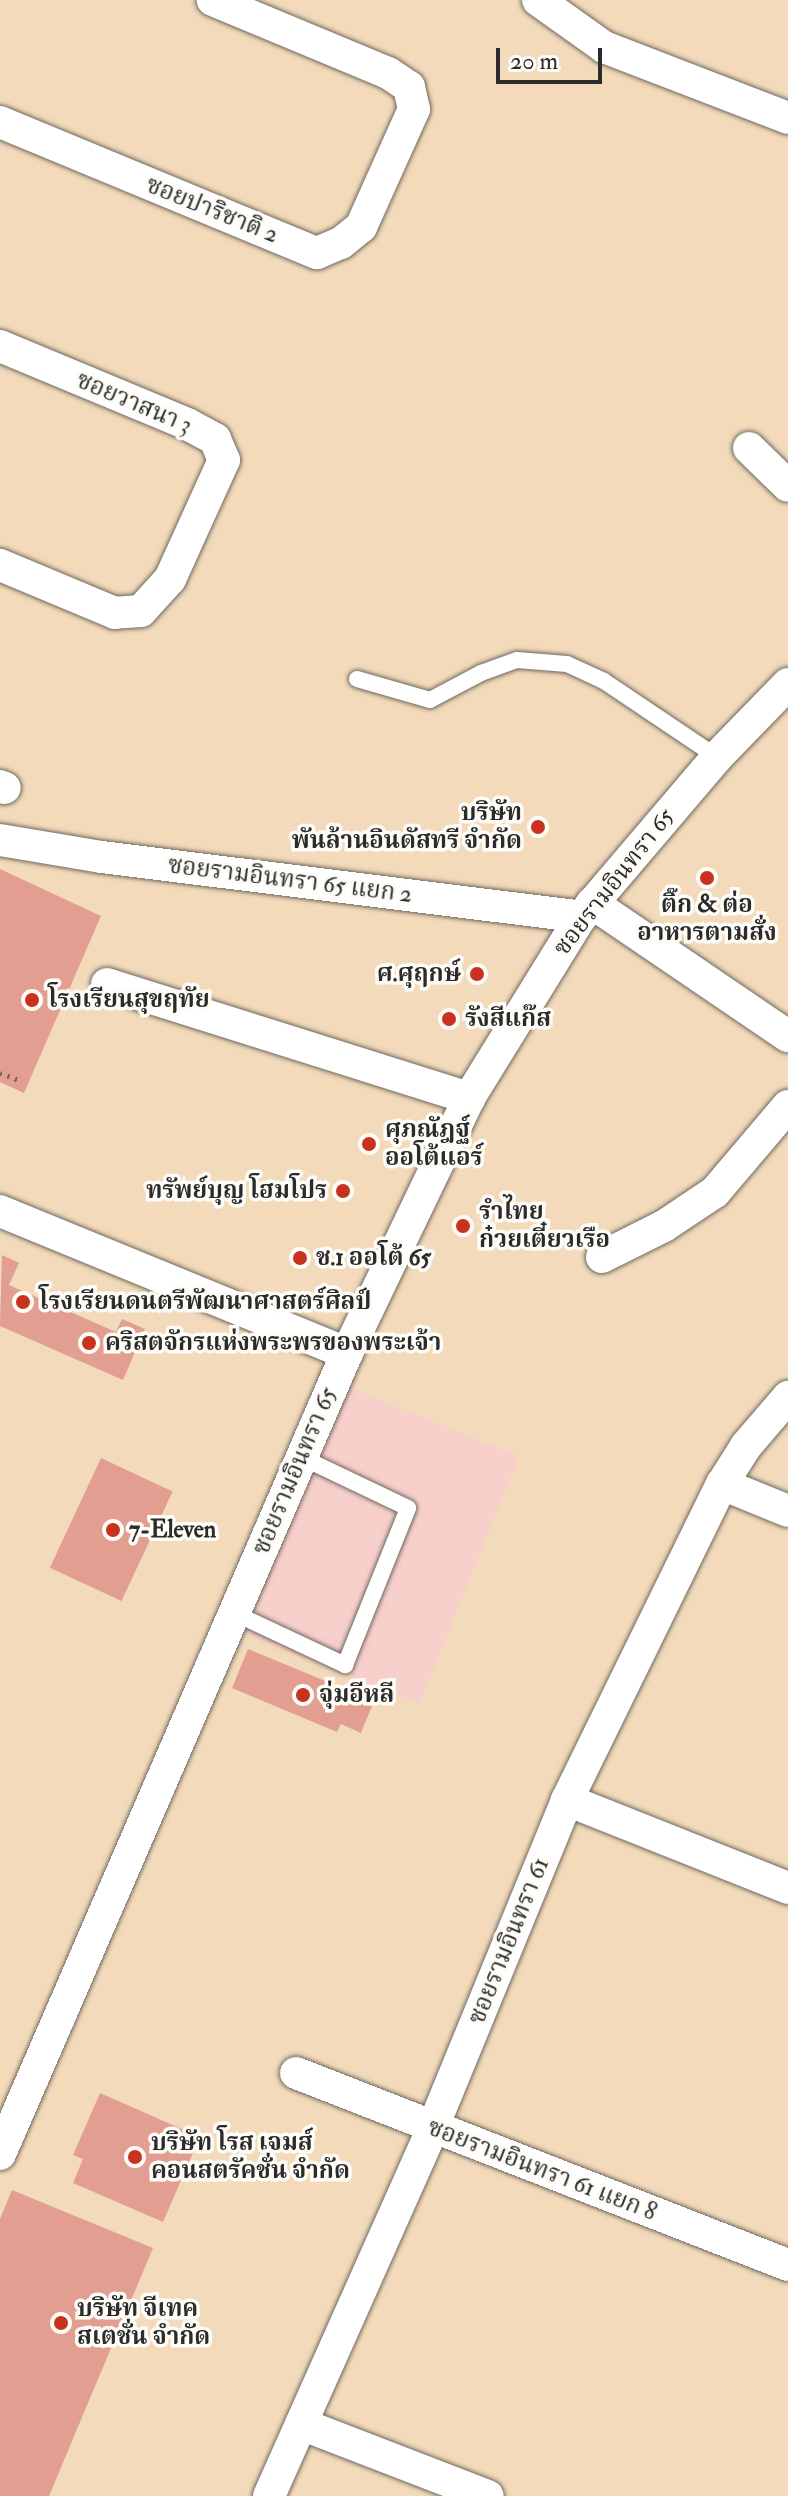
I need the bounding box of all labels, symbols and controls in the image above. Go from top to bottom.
scale bar [500,32,606,82]
text: 20 m [510,46,558,77]
street label: ซอยปาริชาติ 2 [142,170,282,250]
street label: ซอยวาสนา 3 [72,366,196,440]
place label: บริษัท พันล้านอินดัสทรี จำกัด [292,799,522,855]
street label: ซอยรามอินทรา 65 [548,803,680,961]
marker: บริษัท พันล้านอินดัสทรี จำกัด [529,818,547,836]
street label: ซอยรามอินทรา 65 แยก 2 [166,851,414,909]
marker: ติ๊ก & ต่อ อาหารตามสั่ง [698,869,716,887]
place label: ติ๊ก & ต่อ อาหารตามสั่ง [637,891,777,947]
place label: ศ.ศุฤกษ์ [377,960,461,988]
marker: ศ.ศุฤกษ์ [468,965,486,983]
place label: โรงเรียนสุขฤทัย [48,986,210,1014]
marker: โรงเรียนสุขฤทัย [23,991,41,1009]
place label: รังสีแก๊ส [465,1005,551,1033]
marker: รังสีแก๊ส [440,1010,458,1028]
place label: ศุภณัฎฐ์ ออโต้แอร์ [385,1116,483,1172]
marker: ศุภณัฎฐ์ ออโต้แอร์ [360,1135,378,1153]
place label: ทรัพย์บุญ โฮมโปร [146,1177,327,1205]
marker: ทรัพย์บุญ โฮมโปร [334,1182,352,1200]
place label: รำไทย ก๋วยเตี๋ยวเรือ [479,1198,610,1254]
marker: รำไทย ก๋วยเตี๋ยวเรือ [454,1217,472,1235]
place label: ช.1 ออโต้ 65 [316,1244,431,1272]
marker: ช.1 ออโต้ 65 [291,1249,309,1267]
place label: โรงเรียนดนตรีพัฒนาศาสตร์ศิลป์ [39,1288,371,1316]
marker: โรงเรียนดนตรีพัฒนาศาสตร์ศิลป์ [14,1293,32,1311]
place label: คริสตจักรแห่งพระพรของพระเจ้า [105,1329,441,1357]
marker: คริสตจักรแห่งพระพรของพระเจ้า [80,1334,98,1352]
street label: ซอยรามอินทรา 65 [247,1383,343,1559]
place label: 7-Eleven [129,1516,216,1544]
marker: 7-Eleven [104,1521,122,1539]
place label: จุ่มอีหลี [319,1681,394,1709]
marker: จุ่มอีหลี [294,1686,312,1704]
street label: ซอยรามอินทรา 61 [462,1854,556,2028]
street label: ซอยรามอินทรา 61 แยก 8 [423,2113,661,2227]
place label: บริษัท โรส เจมส์ คอนสตรัคชั่น จำกัด [151,2129,350,2185]
marker: บริษัท โรส เจมส์ คอนสตรัคชั่น จำกัด [126,2148,144,2166]
place label: บริษัท จีเทค สเตชั่น จำกัด [77,2295,210,2351]
marker: บริษัท จีเทค สเตชั่น จำกัด [52,2314,70,2332]

